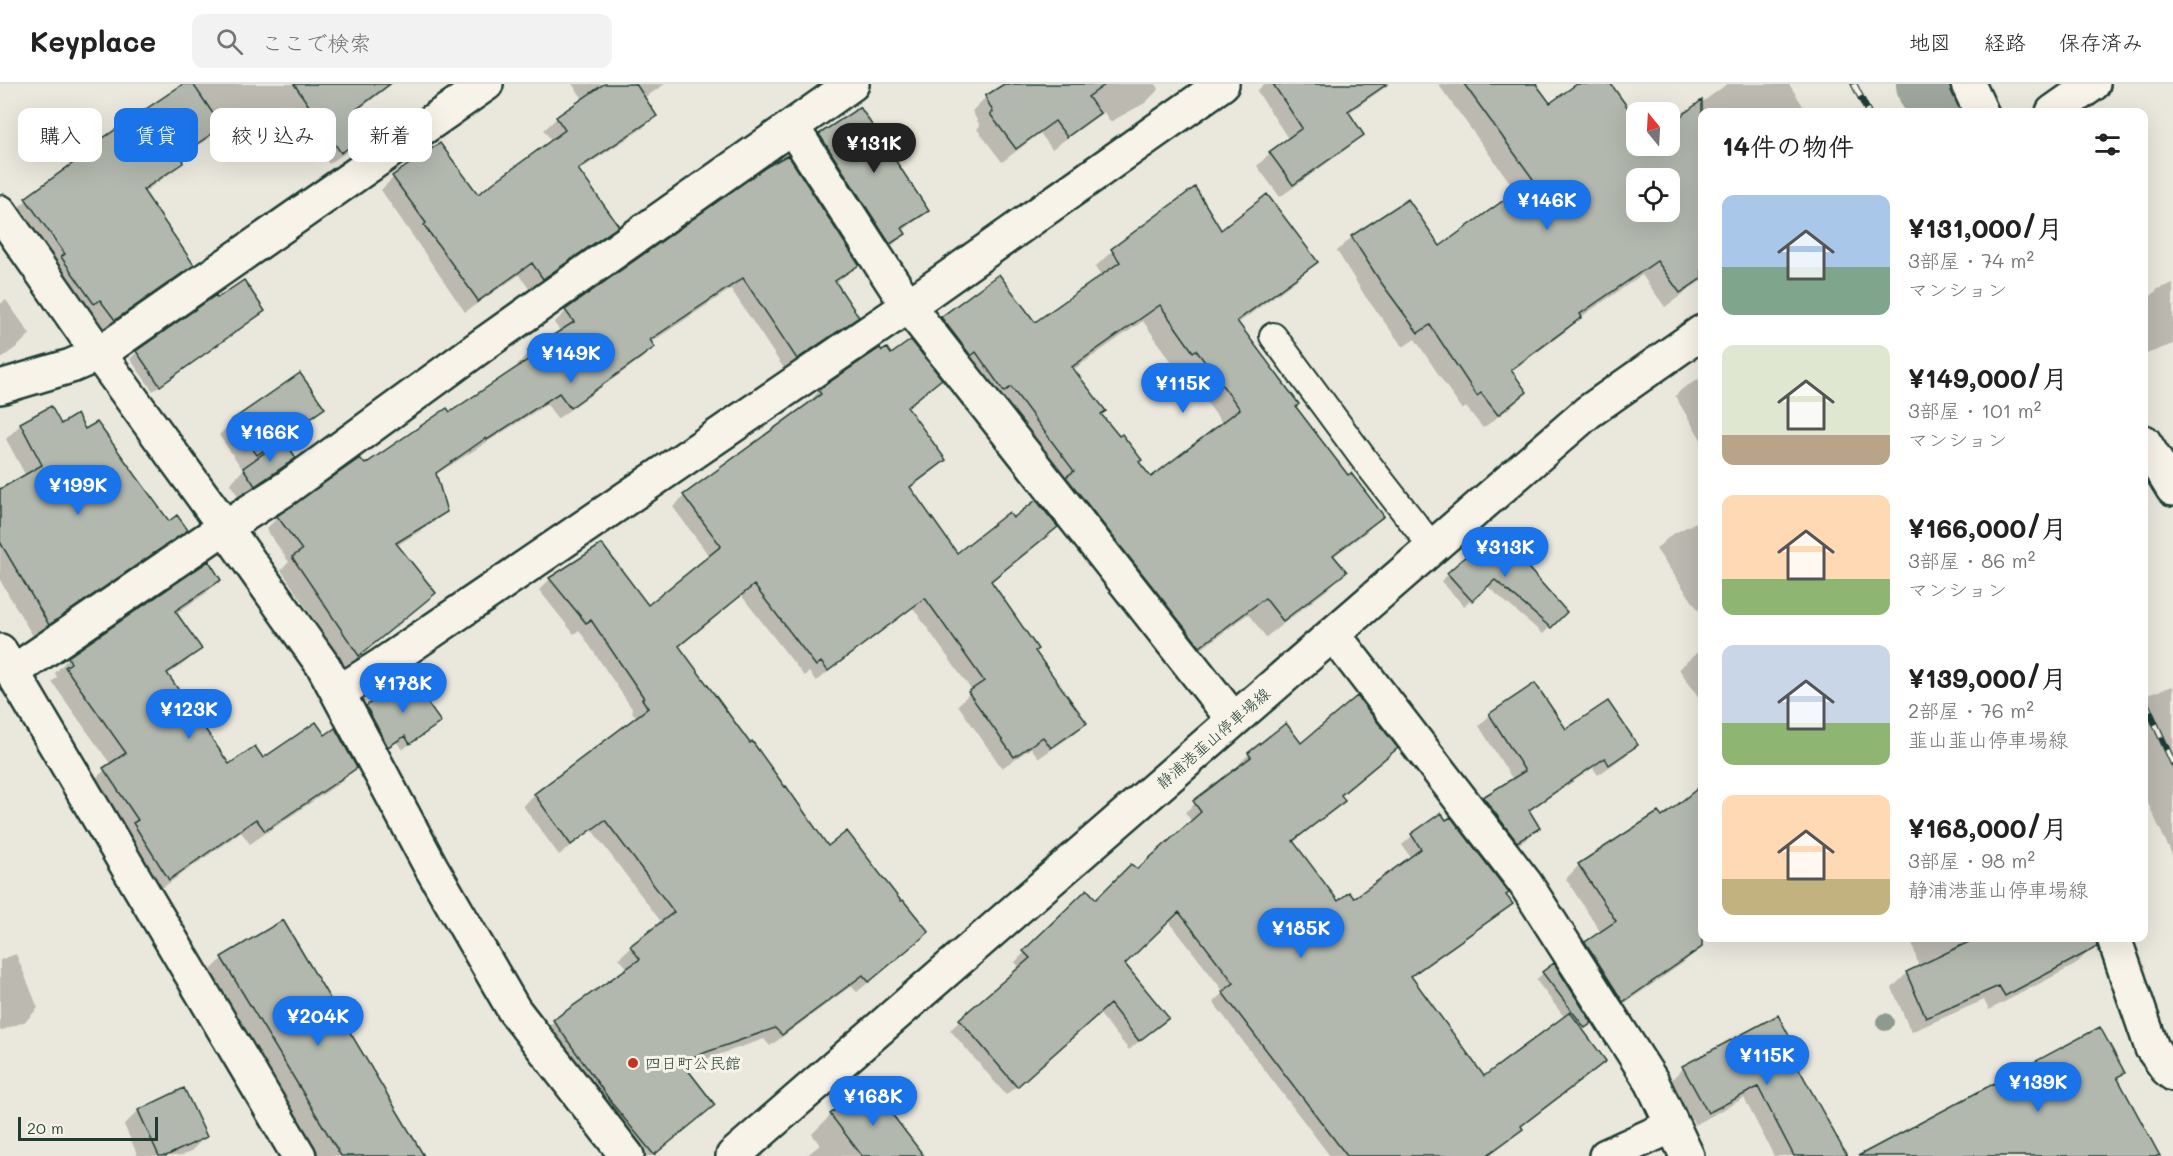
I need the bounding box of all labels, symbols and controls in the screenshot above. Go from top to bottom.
search box [192,14,612,68]
text: Keyplace [30,23,156,59]
icon: search [213,25,246,58]
text: ここで検索 [261,28,371,57]
text: 地図 [1909,28,1951,55]
text: 経路 [1984,28,2026,55]
text: 保存済み [2059,28,2143,55]
north arrow [1626,102,1680,156]
map controls [1626,102,1680,222]
chip: 購入 [18,108,102,162]
chip: 賃貸 [114,108,198,162]
chip: 絞り込み [210,108,336,162]
chip: 新着 [348,108,432,162]
pin: ¥131K [832,123,916,174]
icon: filters [2091,128,2124,161]
text: ¥131K [846,129,902,155]
text: 14件の物件 [1722,129,1854,163]
button: locate [1626,168,1680,222]
pin: ¥146K [1505,180,1589,231]
text: ¥146K [1517,186,1577,212]
text: ¥131,000/月 [1908,211,2063,245]
icon: home [1770,219,1842,291]
text: 3部屋 · 74 m² [1908,247,2034,273]
text: マンション [1908,276,2007,302]
pin: ¥149K [529,333,613,384]
text: ¥149K [541,339,601,365]
text: ¥149,000/月 [1908,361,2068,395]
pin: ¥115K [1141,363,1225,414]
text: ¥115K [1155,369,1211,395]
icon: home [1770,369,1842,441]
text: 3部屋 · 101 m² [1908,397,2041,423]
pin: ¥166K [228,412,312,463]
text: ¥166K [240,418,300,444]
text: マンション [1908,426,2007,452]
pin: ¥199K [36,465,120,516]
text: ¥199K [48,471,108,497]
text: ¥166,000/月 [1908,511,2067,545]
icon: home [1770,519,1842,591]
pin: ¥313K [1463,527,1547,578]
text: ¥313K [1475,533,1535,559]
text: 3部屋 · 86 m² [1908,547,2035,573]
text: マンション [1908,576,2007,602]
text: ¥139,000/月 [1908,661,2067,695]
pin: ¥178K [361,663,445,714]
text: ¥178K [374,669,432,695]
icon: home [1770,669,1842,741]
street label: 静浦港韮山停車場線 [1151,682,1274,793]
pin: ¥123K [147,689,231,740]
text: ¥123K [160,695,218,721]
text: 2部屋 · 76 m² [1908,697,2034,723]
text: 韮山韮山停車場線 [1908,726,2068,752]
text: ¥168,000/月 [1908,811,2068,845]
icon: home [1770,819,1842,891]
text: 3部屋 · 98 m² [1908,847,2035,873]
text: 静浦港韮山停車場線 [1908,876,2088,902]
pin: ¥185K [1259,908,1343,959]
text: ¥185K [1271,914,1331,940]
pin: ¥204K [276,996,360,1047]
text: ¥204K [287,1002,349,1028]
pin: ¥115K [1725,1035,1809,1086]
text: ¥115K [1739,1041,1795,1067]
place label: 四日町公民館 [645,1052,741,1073]
marker: 四日町公民館 [626,1056,640,1070]
pin: ¥139K [1996,1062,2080,1113]
text: ¥139K [2008,1068,2068,1094]
pin: ¥168K [831,1076,915,1127]
text: ¥168K [843,1082,903,1108]
scale bar [18,1114,158,1142]
text: 20 m [27,1117,64,1138]

